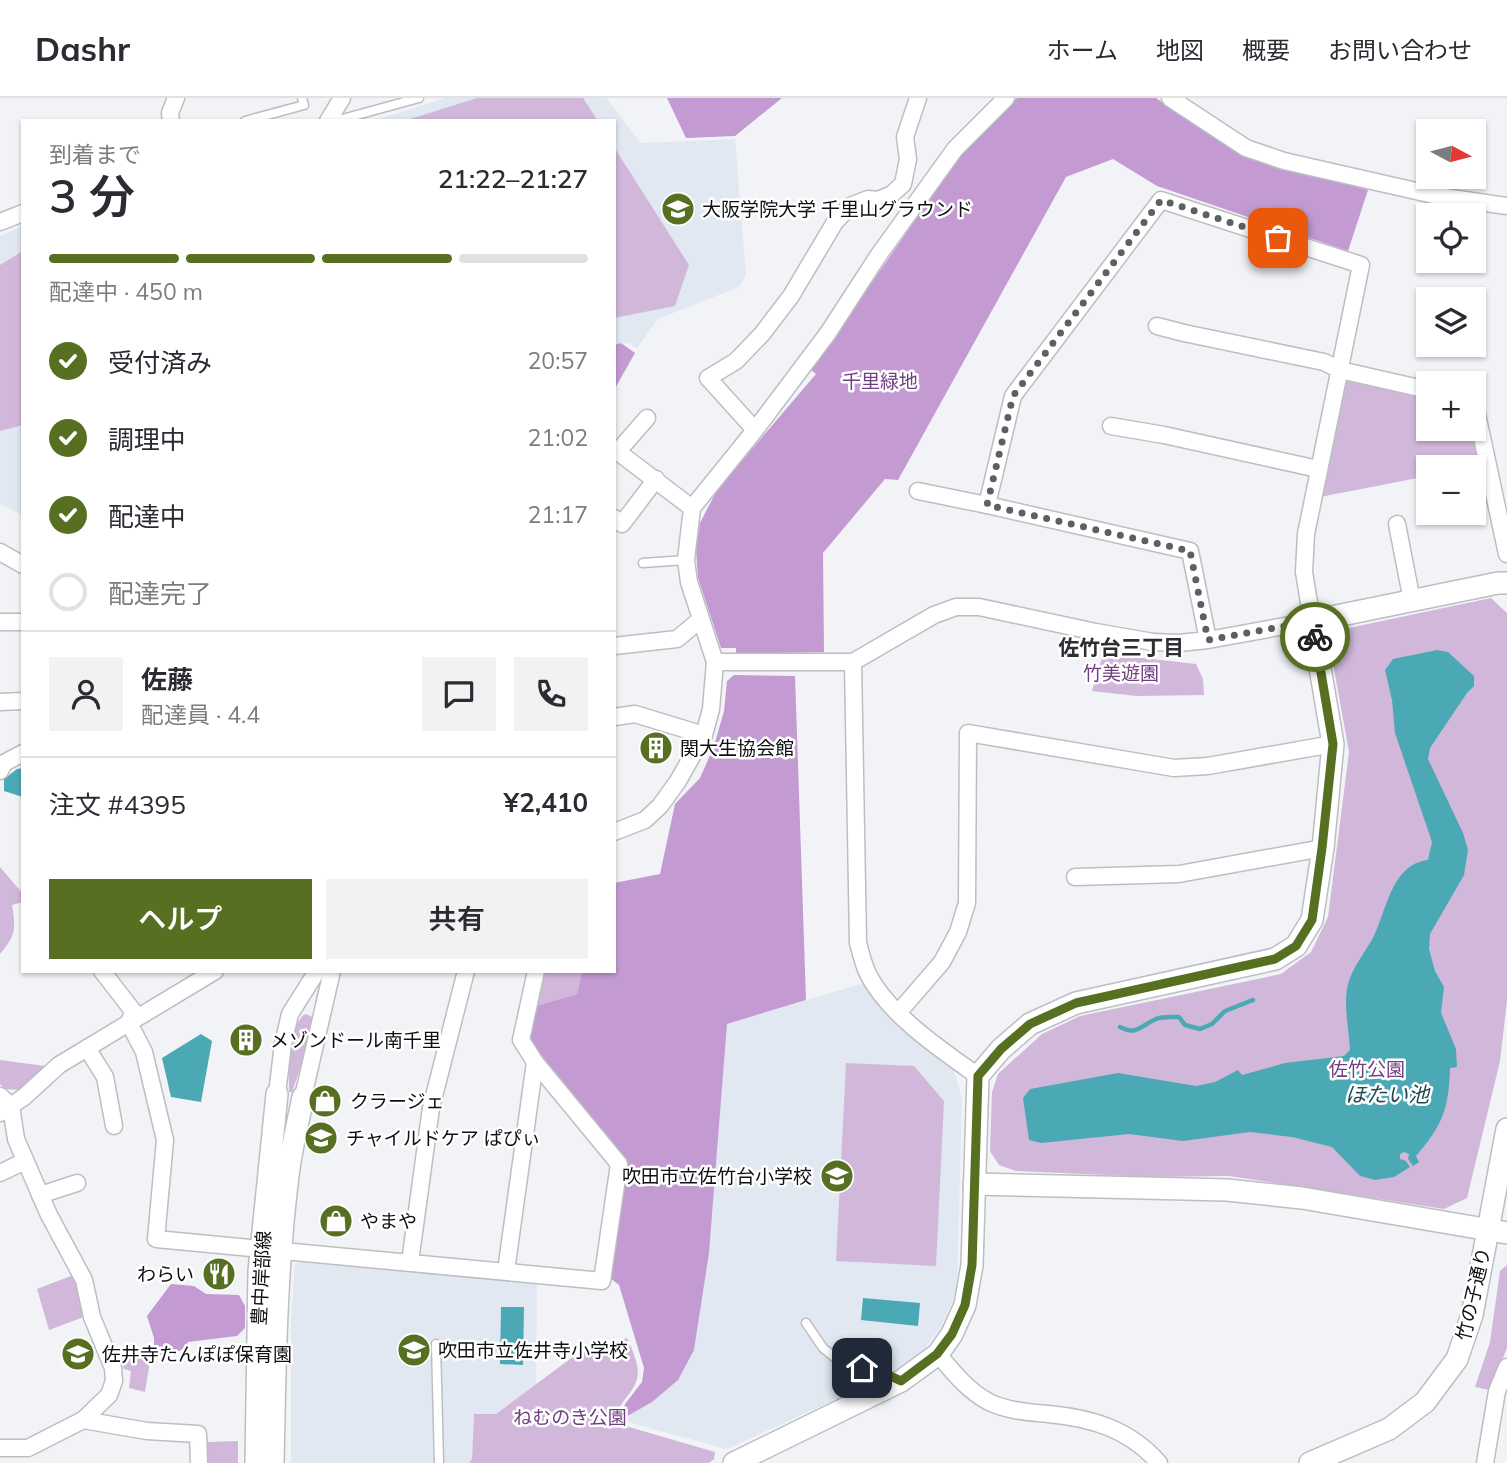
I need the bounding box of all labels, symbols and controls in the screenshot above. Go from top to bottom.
text: Dashr [35,28,130,69]
text: ホーム [1047,35,1118,65]
text: 地図 [1156,35,1204,65]
text: 概要 [1242,35,1290,65]
text: お問い合わせ [1328,35,1472,65]
north arrow [1416,119,1486,189]
map controls [1416,119,1486,525]
text: 到着まで [49,140,141,169]
text: 21:22–21:27 [438,162,588,195]
text: 3 分 [49,167,135,225]
school or university icon: 大阪学院大学 千里山グラウンド [659,190,697,228]
place label: 大阪学院大学 千里山グラウンド [702,197,973,221]
button: locate [1416,203,1486,273]
pin [1248,208,1308,268]
icon: bag [1259,219,1297,257]
text: 配達中 · 450 m [49,277,203,306]
button: layers [1416,287,1486,357]
icon: check [49,342,87,380]
text: 受付済み [108,346,212,379]
text: 20:57 [528,346,588,375]
park label: 千里緑地 [842,369,918,393]
button: + [1416,371,1486,441]
icon: check [49,419,87,457]
text: 調理中 [108,423,186,456]
text: 21:02 [528,423,588,452]
button: − [1416,455,1486,525]
icon: check [49,496,87,534]
text: 配達中 [108,500,186,533]
text: 21:17 [528,500,588,529]
text: 配達完了 [108,577,212,610]
courier [1280,602,1350,672]
icon: bike [1296,618,1334,656]
district label: 佐竹台三丁目 [1058,634,1184,660]
button: person [49,657,123,731]
button: chat [422,657,496,731]
button: phone [514,657,588,731]
park label: 竹美遊園 [1083,661,1159,685]
text: 佐藤 [141,663,193,696]
text: 配達員 · 4.4 [141,700,260,729]
building icon: 関大生協会館 [637,729,675,767]
place label: 関大生協会館 [680,736,794,760]
text: ¥2,410 [504,786,588,819]
text: 注文 #4395 [49,788,186,821]
button: ヘルプ [49,879,312,959]
button: 共有 [326,879,588,959]
building icon: メゾンドール南千里 [227,1021,265,1059]
place label: メゾンドール南千里 [270,1028,441,1052]
park label: 佐竹公園 [1329,1057,1405,1081]
water label: ほたい池 [1345,1081,1431,1107]
shop icon: クラージェ [306,1082,344,1120]
place label: クラージェ [350,1089,445,1113]
school or university icon: チャイルドケア ぱぴぃ [302,1119,340,1157]
place label: チャイルドケア ぱぴぃ [346,1126,541,1150]
school or university icon: 吹田市立佐竹台小学校 [818,1157,856,1195]
place label: 吹田市立佐竹台小学校 [622,1164,812,1188]
shop icon: やまや [317,1202,355,1240]
place label: やまや [360,1209,417,1233]
street label: 豊中岸部線 [247,1230,275,1326]
street label: 竹の子通り [1451,1245,1495,1343]
restaurant icon: わらい [200,1255,238,1293]
place label: わらい [137,1262,194,1286]
school or university icon: 吹田市立佐井寺小学校 [395,1331,433,1369]
school or university icon: 佐井寺たんぽぽ保育園 [59,1335,97,1373]
place label: 吹田市立佐井寺小学校 [438,1338,628,1362]
pin [832,1338,892,1398]
place label: 佐井寺たんぽぽ保育園 [102,1342,292,1366]
icon: home [843,1349,881,1387]
park label: ねむのき公園 [513,1405,627,1429]

